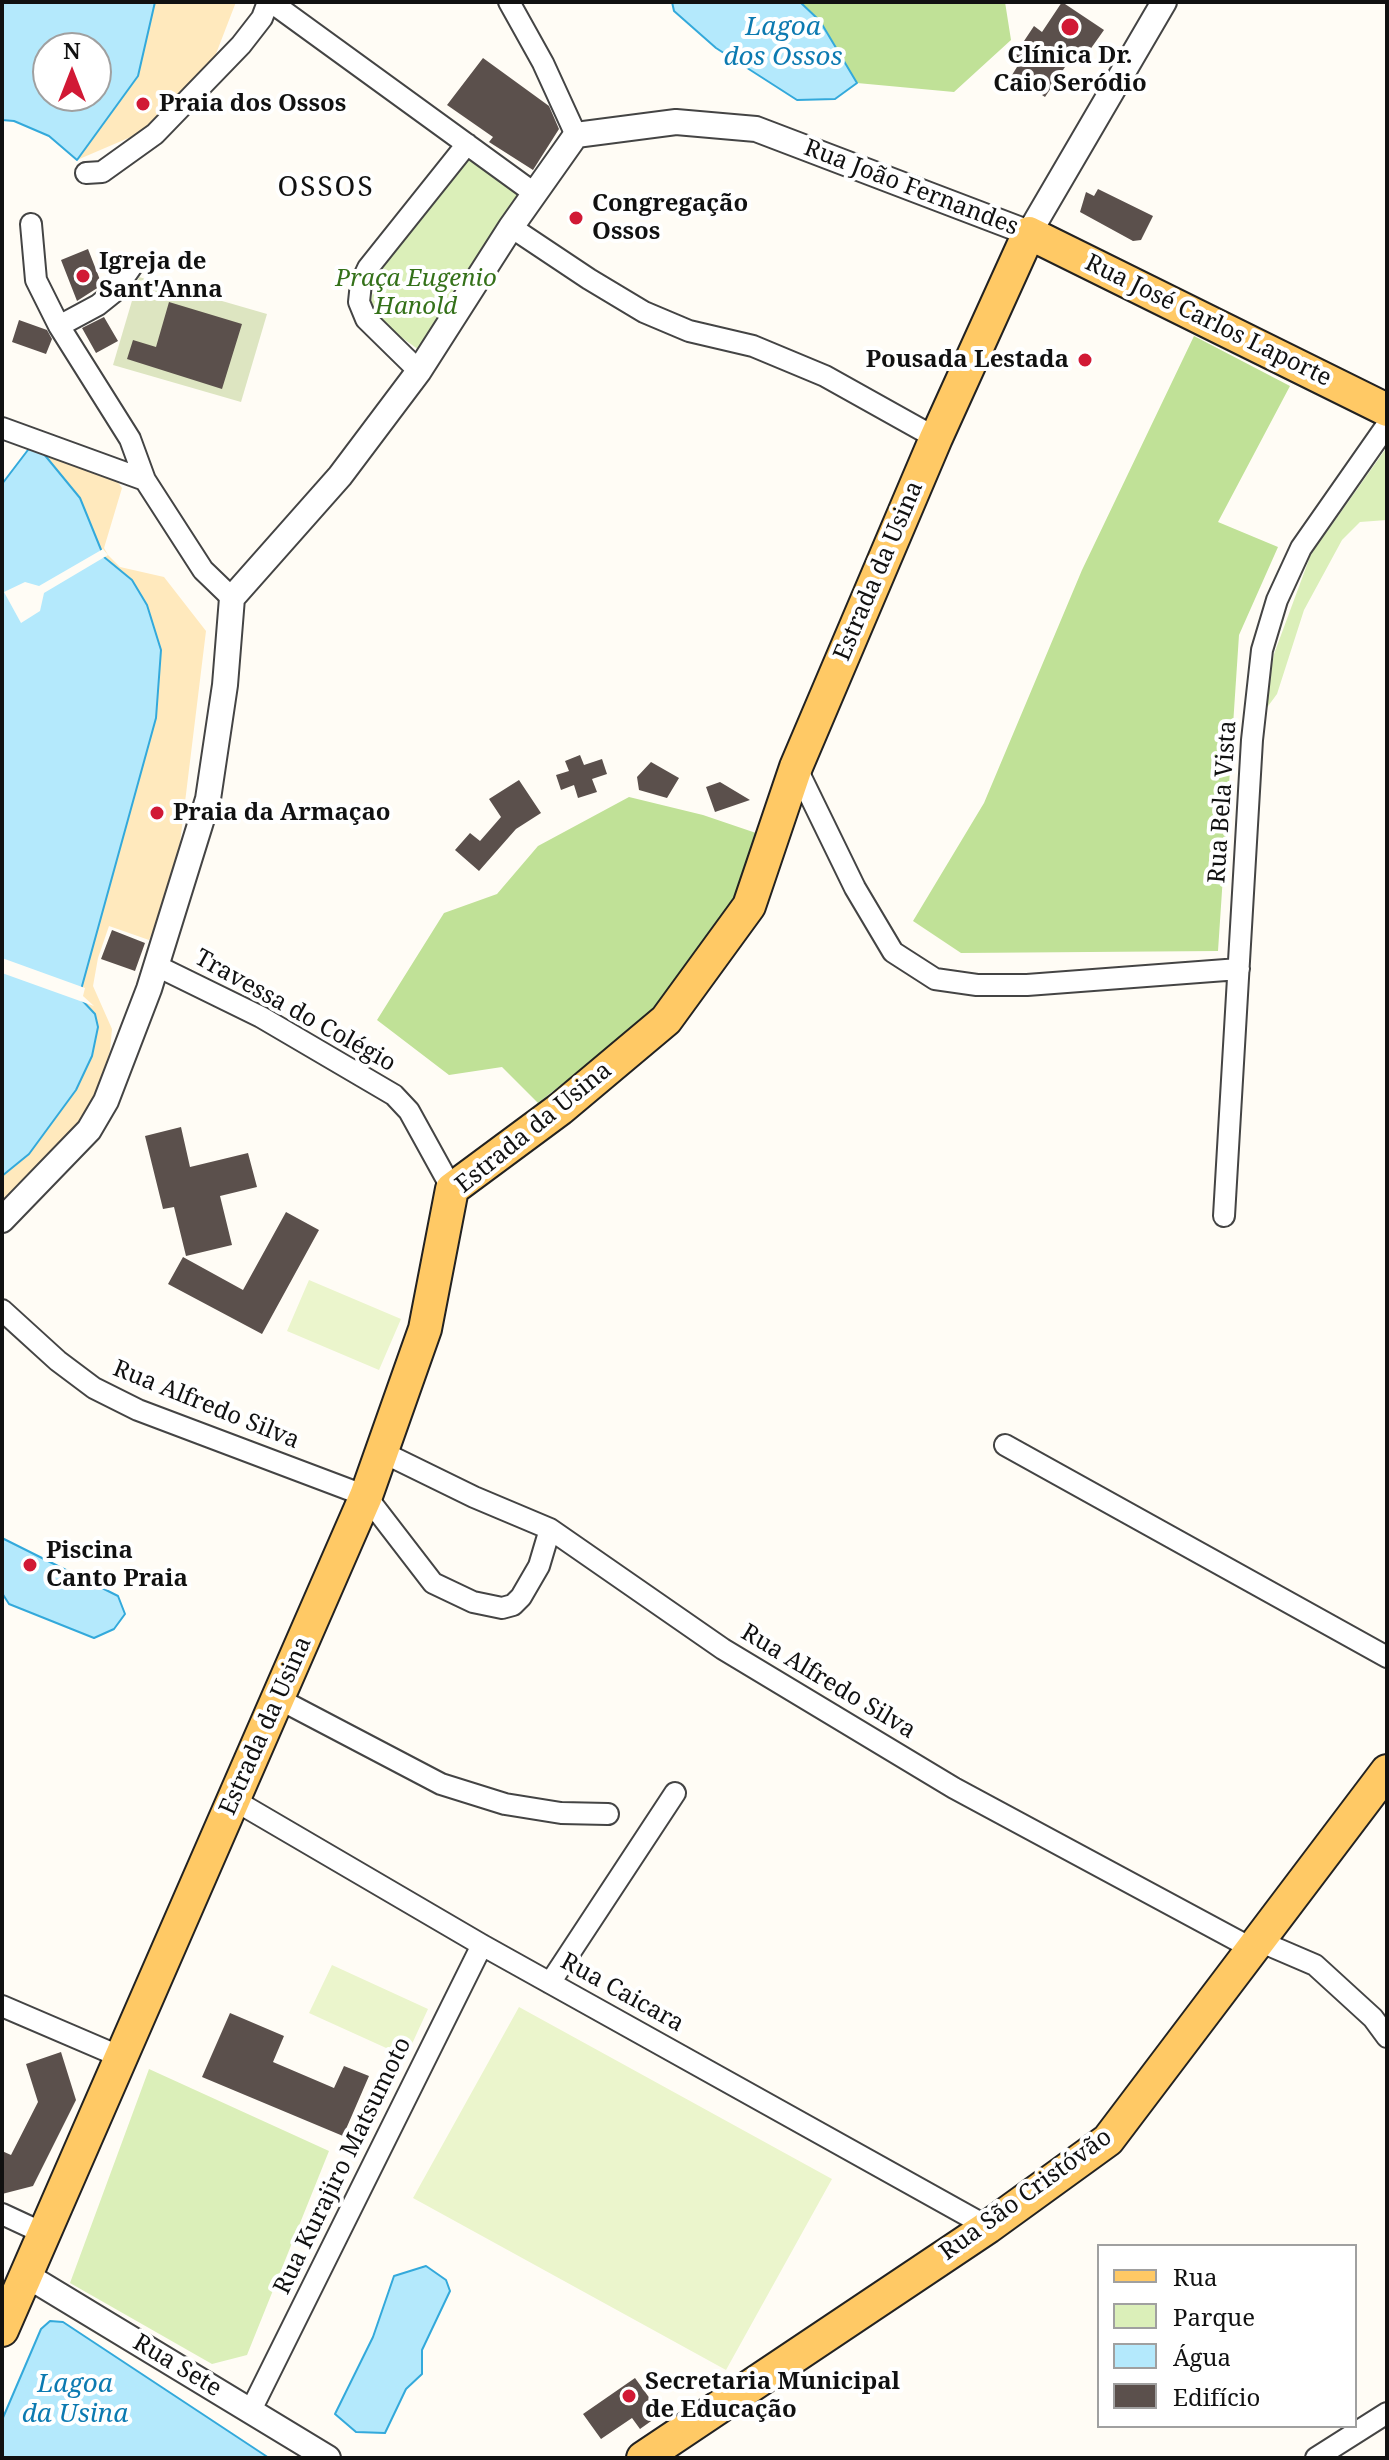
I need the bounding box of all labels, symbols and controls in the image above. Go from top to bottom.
water label: Lagoa dos Ossos [723,12,843,74]
marker: Clínica Dr. Caio Seródio [1059,16,1081,38]
north arrow [32,32,112,112]
text: N [63,35,81,65]
place label: Clínica Dr. Caio Seródio [993,42,1147,98]
place label: Praia dos Ossos [159,90,346,118]
marker: Praia dos Ossos [134,95,152,113]
street label: Rua João Fernandes [800,134,1022,242]
district label: OSSOS [277,171,375,205]
place label: Congregação Ossos [592,190,748,246]
marker: Congregação Ossos [567,209,585,227]
place label: Igreja de Sant'Anna [99,248,223,304]
street label: Rua José Carlos Laporte [1080,249,1336,393]
park label: Praça Eugenio Hanold [335,265,497,321]
marker: Igreja de Sant'Anna [74,267,92,285]
place label: Pousada Lestada [866,346,1069,374]
marker: Pousada Lestada [1076,351,1094,369]
street label: Estrada da Usina [828,477,930,665]
street label: Rua Bela Vista [1203,720,1243,884]
place label: Praia da Armaçao [173,799,391,827]
marker: Praia da Armaçao [148,804,166,822]
street label: Travessa do Colégio [189,944,401,1078]
street label: Estrada da Usina [450,1056,618,1200]
street label: Rua Alfredo Silva [109,1354,303,1456]
place label: Piscina Canto Praia [46,1537,188,1593]
marker: Piscina Canto Praia [21,1556,39,1574]
street label: Rua Alfredo Silva [736,1619,920,1745]
street label: Estrada da Usina [214,1632,318,1820]
street label: Rua Caicara [555,1947,689,2039]
street label: Rua Kurajiro Matsumoto [268,2033,418,2299]
street label: Rua São Cristóvão [934,2123,1118,2267]
legend [1097,2244,1357,2428]
text: Rua [1173,2260,1218,2293]
text: Parque [1173,2300,1255,2333]
street label: Rua Sete [128,2328,226,2404]
text: Água [1173,2340,1231,2373]
place label: Secretaria Municipal de Educação [645,2368,900,2424]
water label: Lagoa da Usina [22,2369,128,2430]
text: Edifício [1173,2380,1260,2413]
marker: Secretaria Municipal de Educação [620,2387,638,2405]

